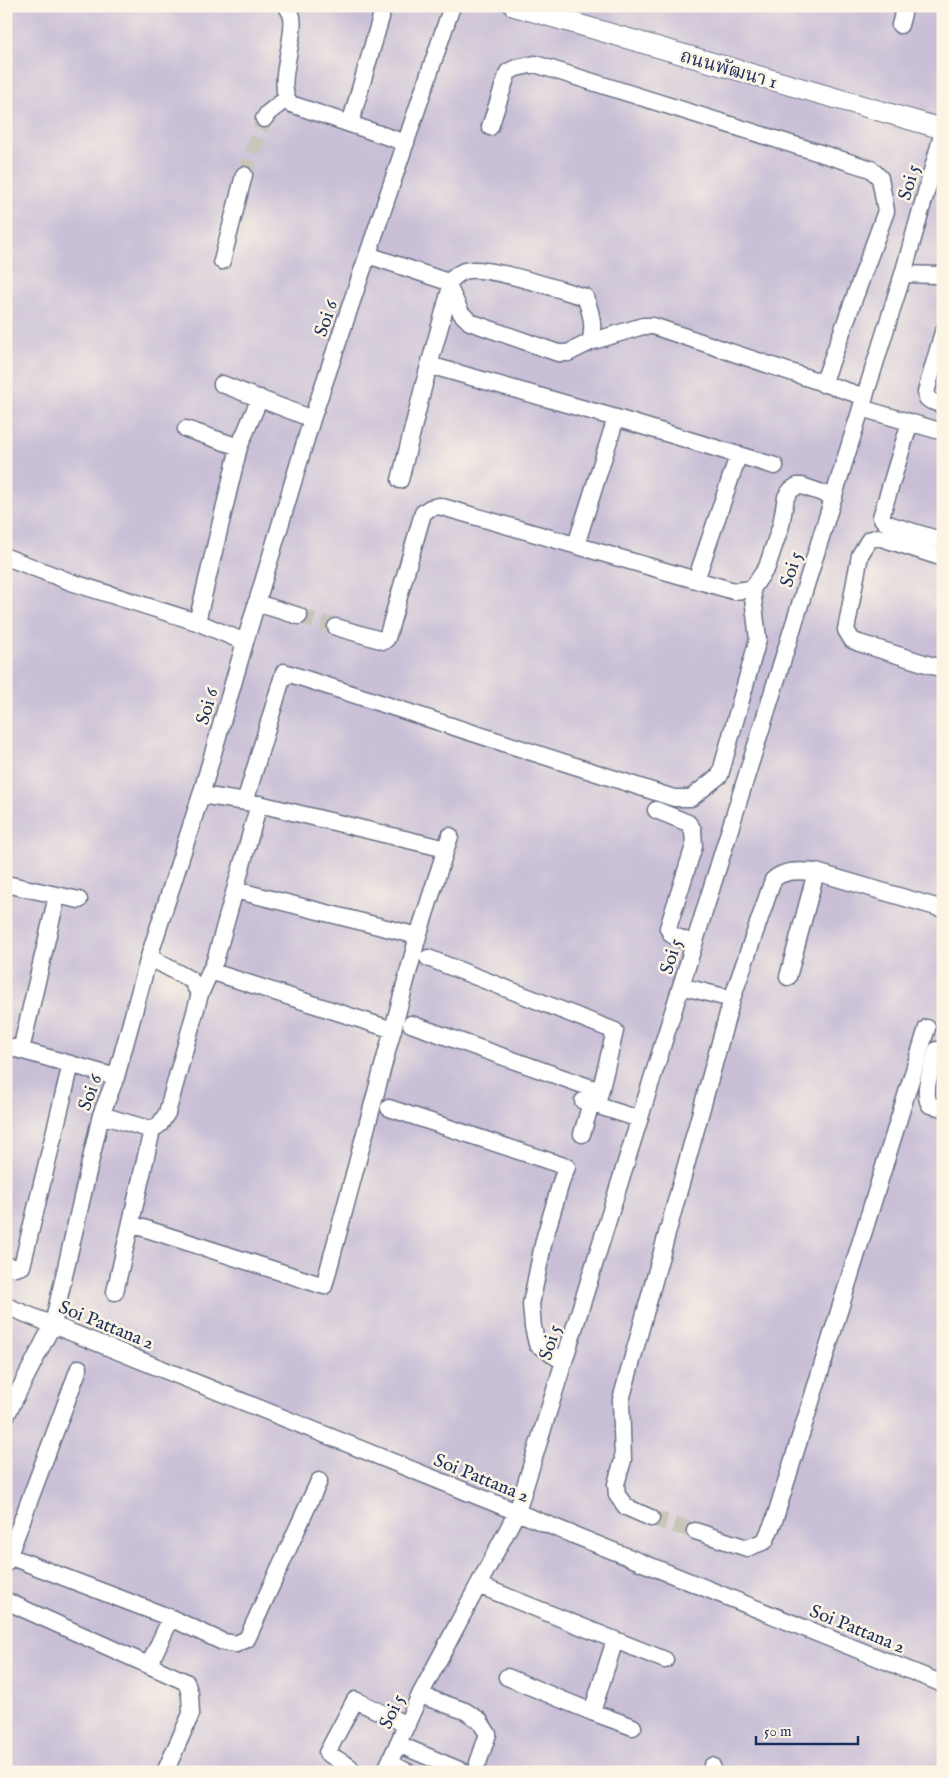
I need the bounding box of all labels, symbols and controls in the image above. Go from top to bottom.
street label: ถนนพัฒนา 1 [677,45,780,95]
street label: Soi 5 [893,162,926,203]
street label: Soi 6 [309,296,345,340]
street label: Soi 5 [775,549,809,590]
street label: Soi 6 [191,684,225,728]
street label: Soi 5 [655,936,689,977]
street label: Soi 6 [73,1070,109,1114]
street label: Soi Pattana 2 [55,1296,158,1356]
street label: Soi 5 [534,1322,568,1363]
street label: Soi Pattana 2 [430,1449,533,1509]
street label: Soi Pattana 2 [806,1600,909,1660]
street label: Soi 5 [374,1690,411,1733]
scale bar [756,1713,859,1745]
text: 50 m [764,1722,792,1741]

